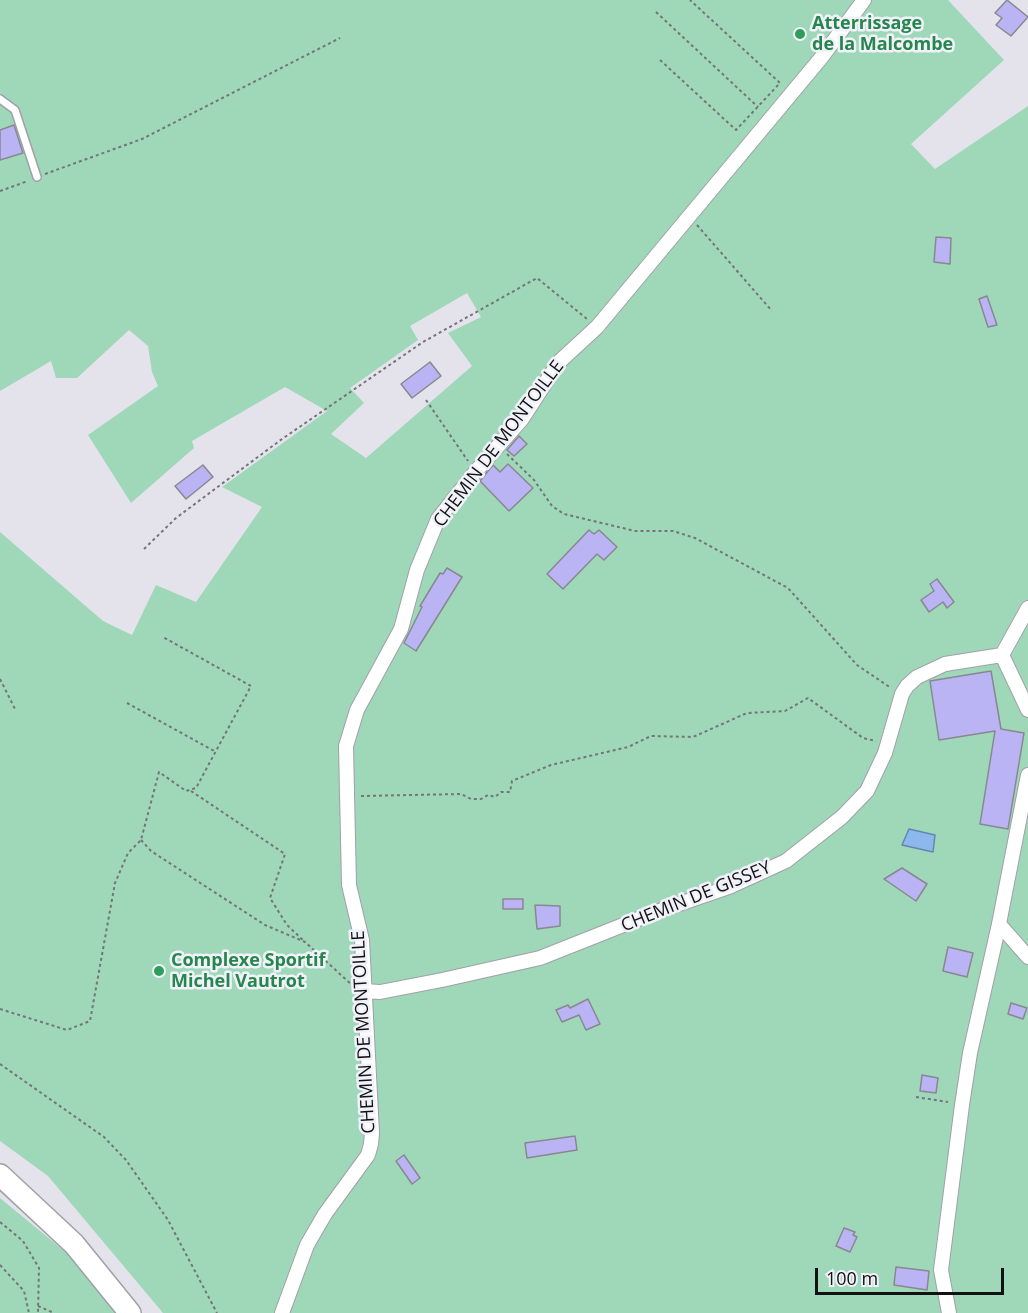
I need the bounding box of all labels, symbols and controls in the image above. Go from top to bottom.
place label: Atterrissage de la Malcombe [812,13,953,56]
marker: Atterrissage de la Malcombe [793,27,807,41]
street label: CHEMIN DE MONTOILLE [429,356,569,532]
street label: CHEMIN DE GISSEY [618,857,774,937]
street label: CHEMIN DE MONTOILLE [348,930,380,1134]
place label: Complexe Sportif Michel Vautrot [171,950,325,992]
marker: Complexe Sportif Michel Vautrot [152,964,166,978]
scale bar [818,1256,1007,1294]
text: 100 m [826,1266,878,1290]

